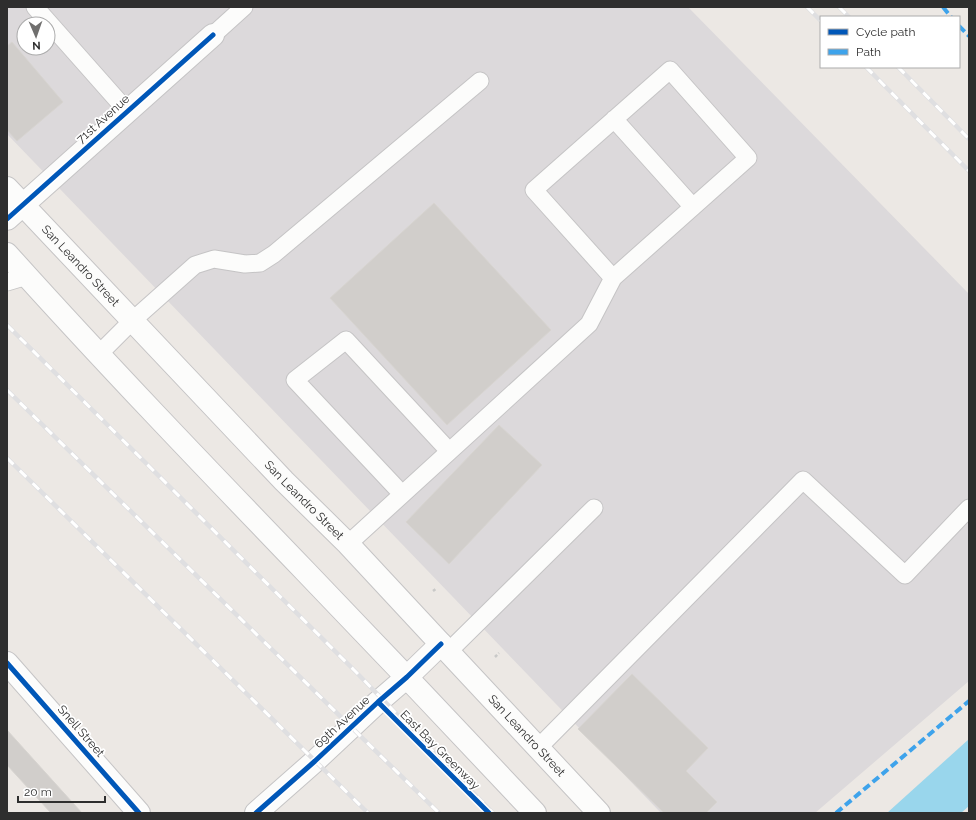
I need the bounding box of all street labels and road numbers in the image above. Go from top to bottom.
street label: 71st Avenue [74,92,132,146]
street label: San Leandro Street [39,222,122,309]
street label: San Leandro Street [261,458,347,543]
street label: San Leandro Street [485,692,568,779]
street label: 69th Avenue [312,693,372,751]
street label: Snell Street [55,702,107,760]
street label: East Bay Greenway [397,707,483,793]

